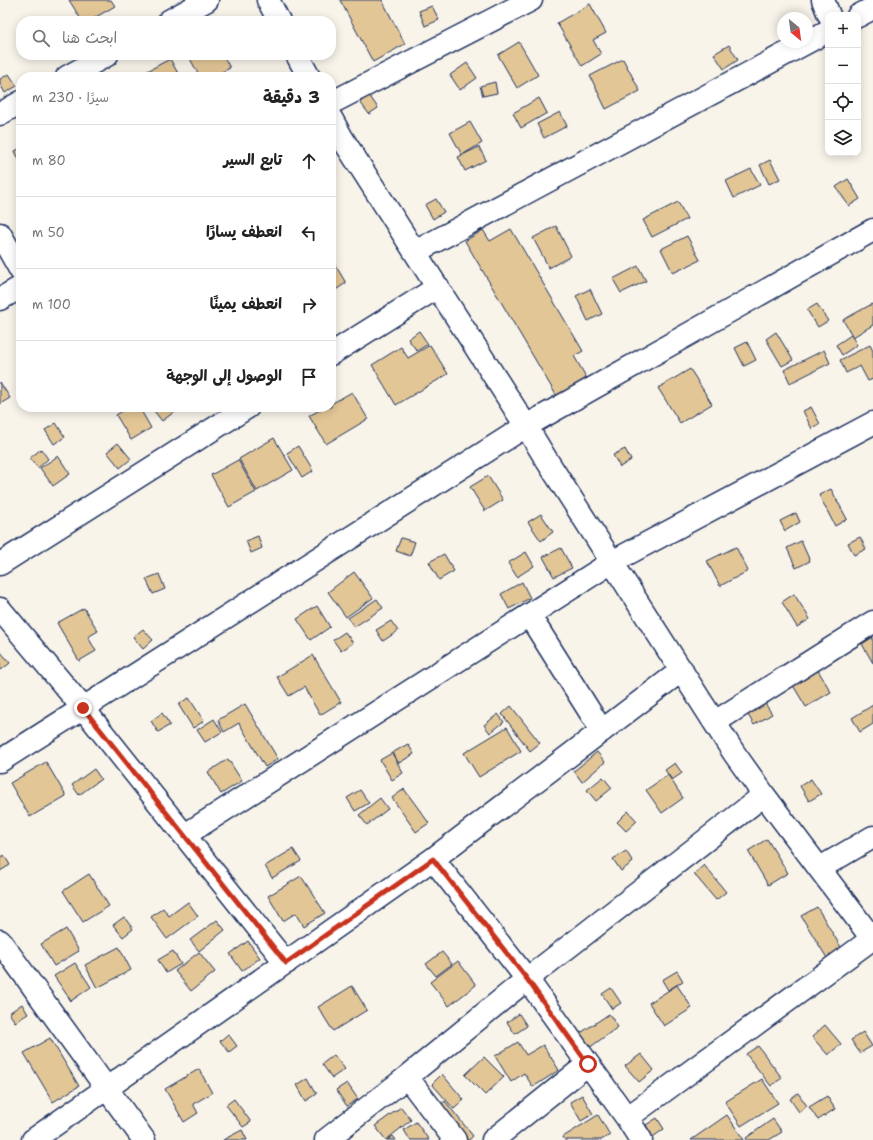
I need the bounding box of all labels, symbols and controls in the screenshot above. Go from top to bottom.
north arrow [777,12,813,48]
map controls [825,12,861,156]
button: + [825,12,861,48]
search box [16,16,336,60]
icon: search [30,27,52,49]
text: ابحث هنا [62,28,117,48]
button: − [825,48,861,84]
button: locate [825,84,861,120]
text: 3 دقيقة [263,86,320,108]
text: سيرًا · 230 m [32,89,109,106]
button: layers [825,120,861,156]
text: تابع السير [223,150,282,170]
icon: ahead [298,150,320,172]
text: 80 m [32,152,66,169]
text: انعطف يسارًا [206,222,282,242]
icon: left [298,222,320,244]
text: 50 m [32,224,65,241]
text: انعطف يمينًا [210,294,282,314]
icon: right [298,294,320,316]
text: 100 m [32,296,71,313]
text: الوصول إلى الوجهة [166,366,282,386]
icon: arrive [298,366,320,388]
route end [74,699,92,717]
route start [579,1055,597,1073]

